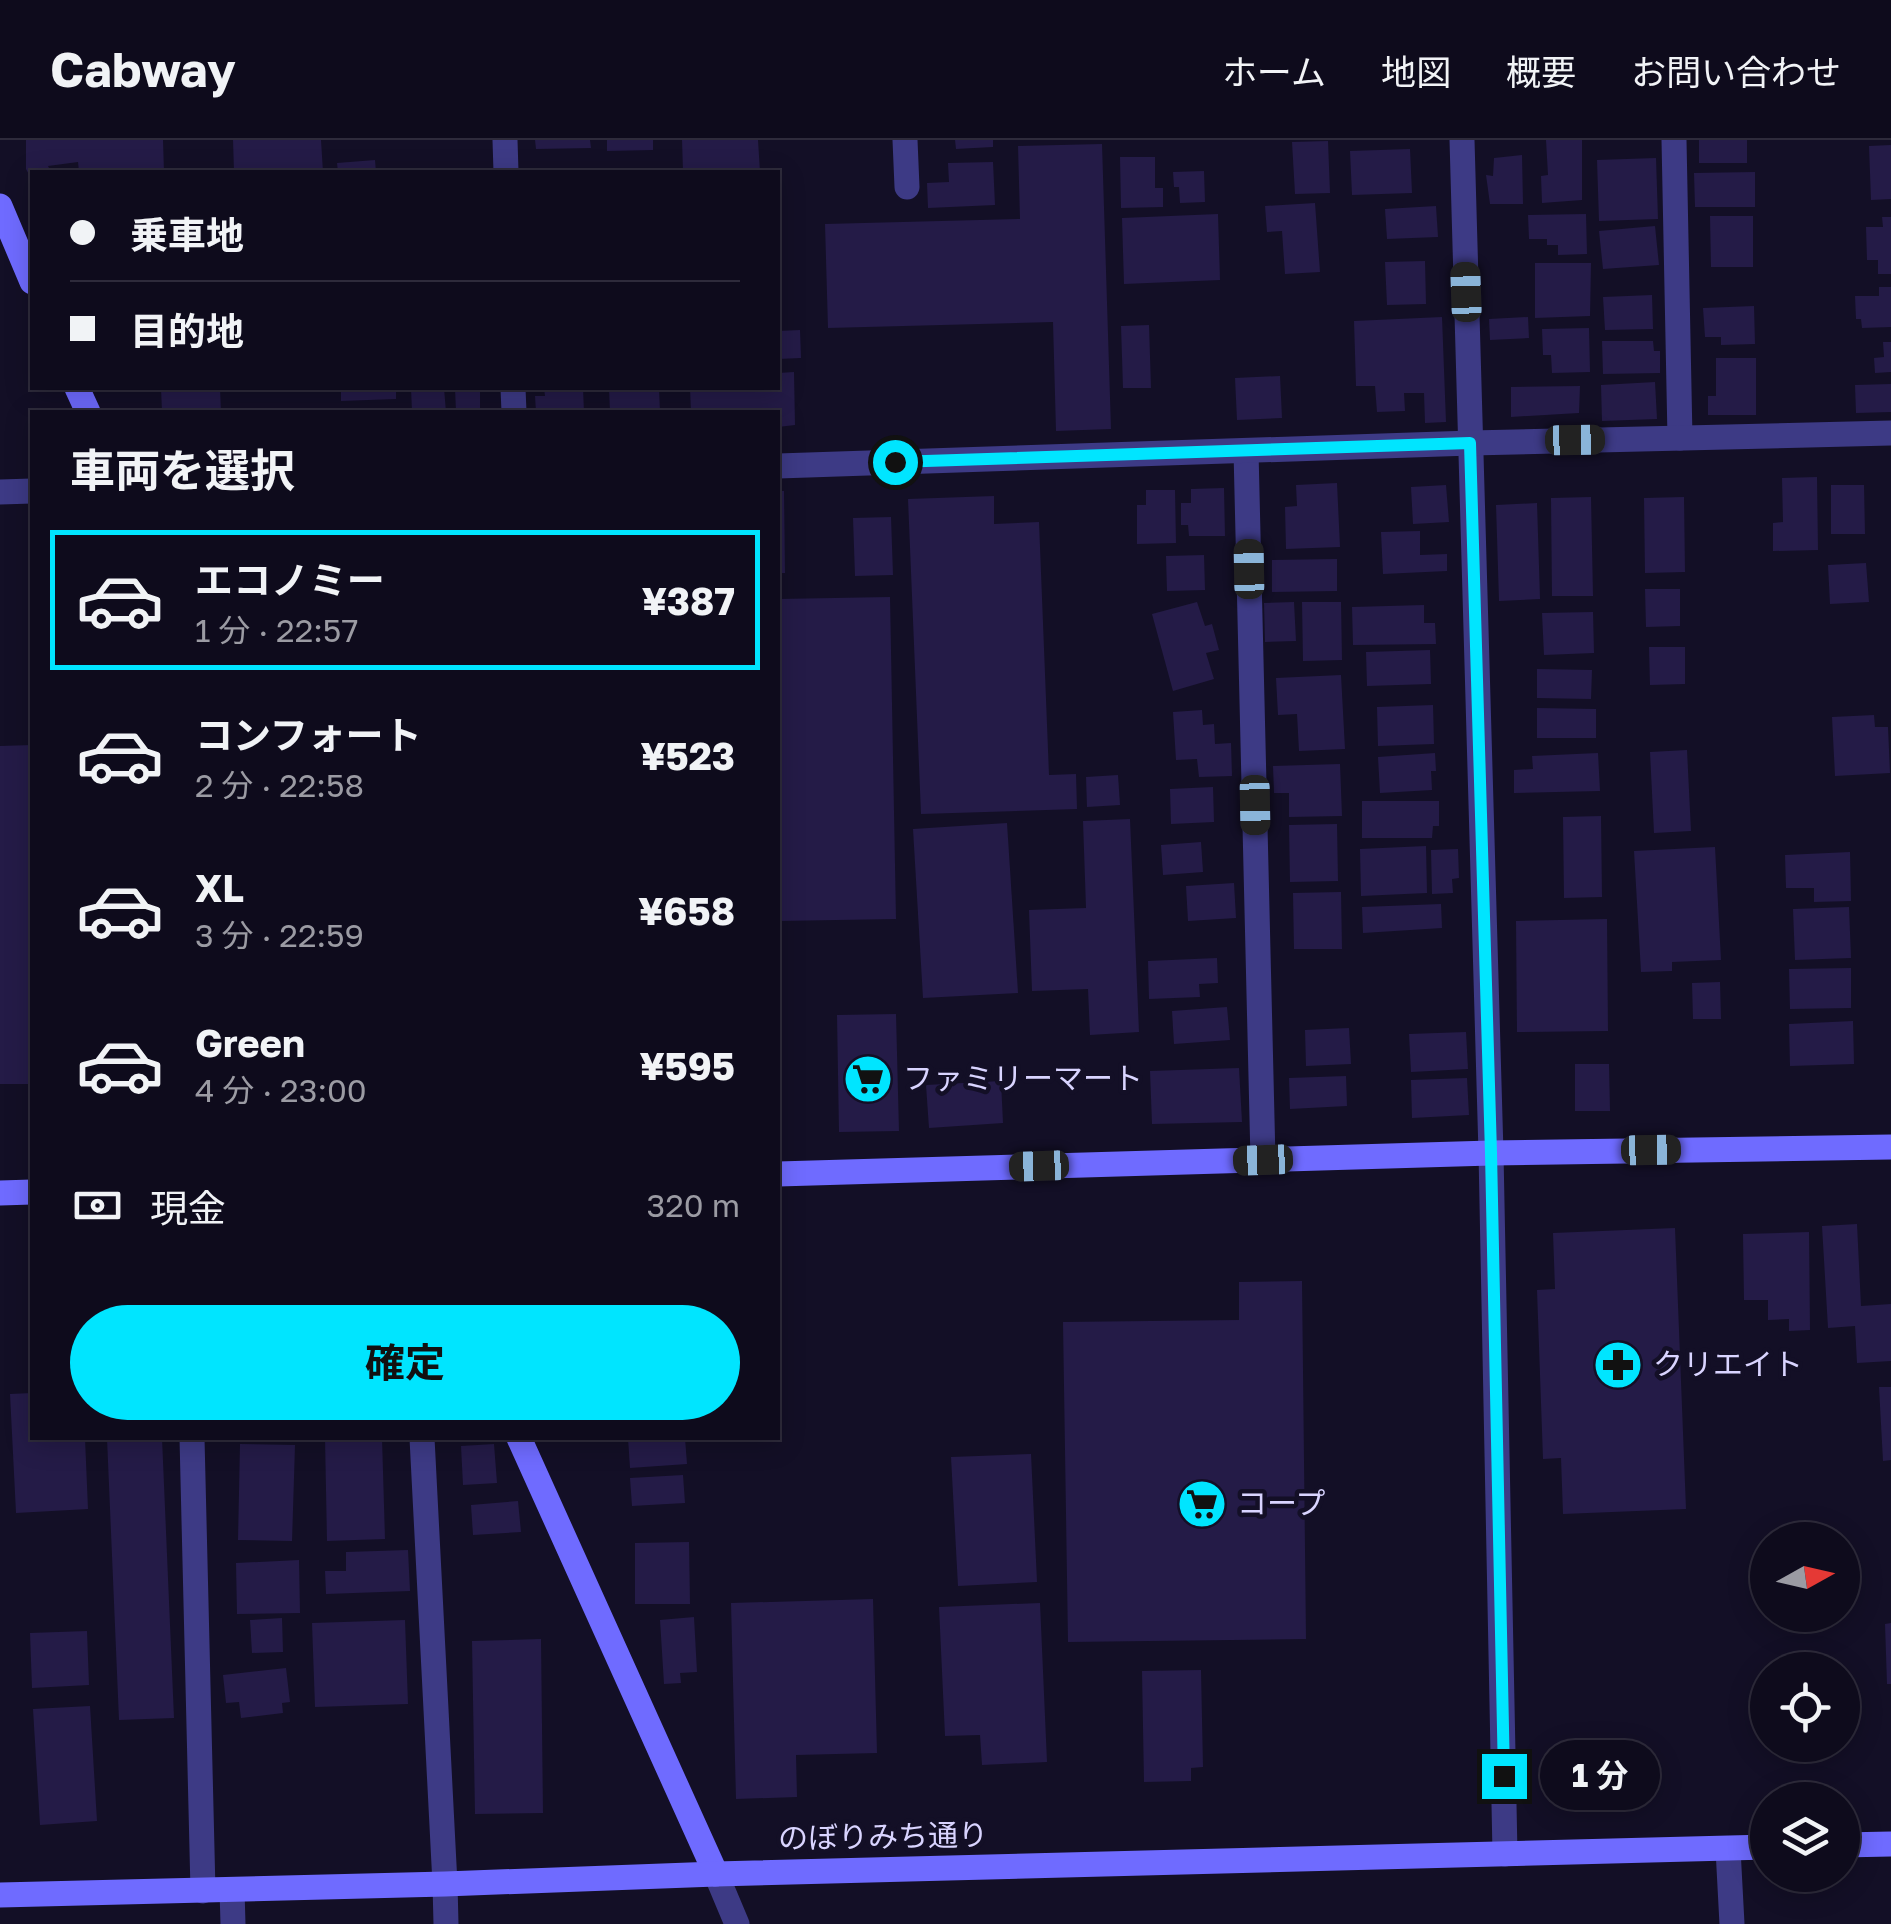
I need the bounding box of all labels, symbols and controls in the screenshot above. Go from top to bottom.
text: Cabway [50,40,236,98]
text: ホーム [1222,51,1326,93]
text: 地図 [1381,51,1451,93]
text: 概要 [1506,51,1576,93]
text: お問い合わせ [1631,51,1841,93]
text: 乗車地 [130,212,244,257]
car [1450,261,1482,323]
text: 目的地 [130,308,244,353]
car [1545,424,1605,456]
route start [873,440,918,485]
text: 車両を選択 [70,443,295,497]
car [1233,539,1265,599]
icon: car [75,555,165,645]
text: エコノミー [195,557,385,602]
text: ¥387 [642,578,735,623]
text: 1 分 · 22:57 [195,611,358,649]
icon: car [75,710,165,800]
text: コンフォート [195,712,422,757]
text: ¥523 [640,733,735,778]
text: 2 分 · 22:58 [195,766,364,804]
car [1239,775,1271,835]
icon: car [75,865,165,955]
text: XL [195,865,244,910]
text: ¥658 [638,888,735,933]
text: 3 分 · 22:59 [195,916,364,954]
icon: car [75,1020,165,1110]
text: Green [195,1020,305,1065]
text: ¥595 [639,1043,735,1088]
supermarket icon: ファミリーマート [842,1053,894,1105]
place label: ファミリーマート [903,1060,1143,1096]
text: 4 分 · 23:00 [195,1071,367,1109]
car [1621,1134,1681,1166]
car [1232,1144,1294,1176]
car [1008,1150,1070,1182]
icon: cash [70,1178,125,1233]
text: 現金 [150,1185,226,1230]
text: 320 m [647,1186,740,1224]
button: 確定 [70,1305,740,1420]
pharmacy icon: クリエイト [1592,1339,1644,1391]
place label: クリエイト [1653,1346,1803,1382]
supermarket icon: コープ [1176,1478,1228,1530]
place label: コープ [1237,1485,1325,1521]
north arrow [1750,1522,1860,1632]
map controls [1750,1522,1860,1892]
button: locate [1750,1652,1860,1762]
callout: 1 分 [1539,1741,1659,1811]
route end [1482,1754,1527,1799]
text: 1 分 [1572,1756,1628,1794]
button: layers [1750,1782,1860,1892]
street label: のぼりみち通り [778,1816,988,1856]

